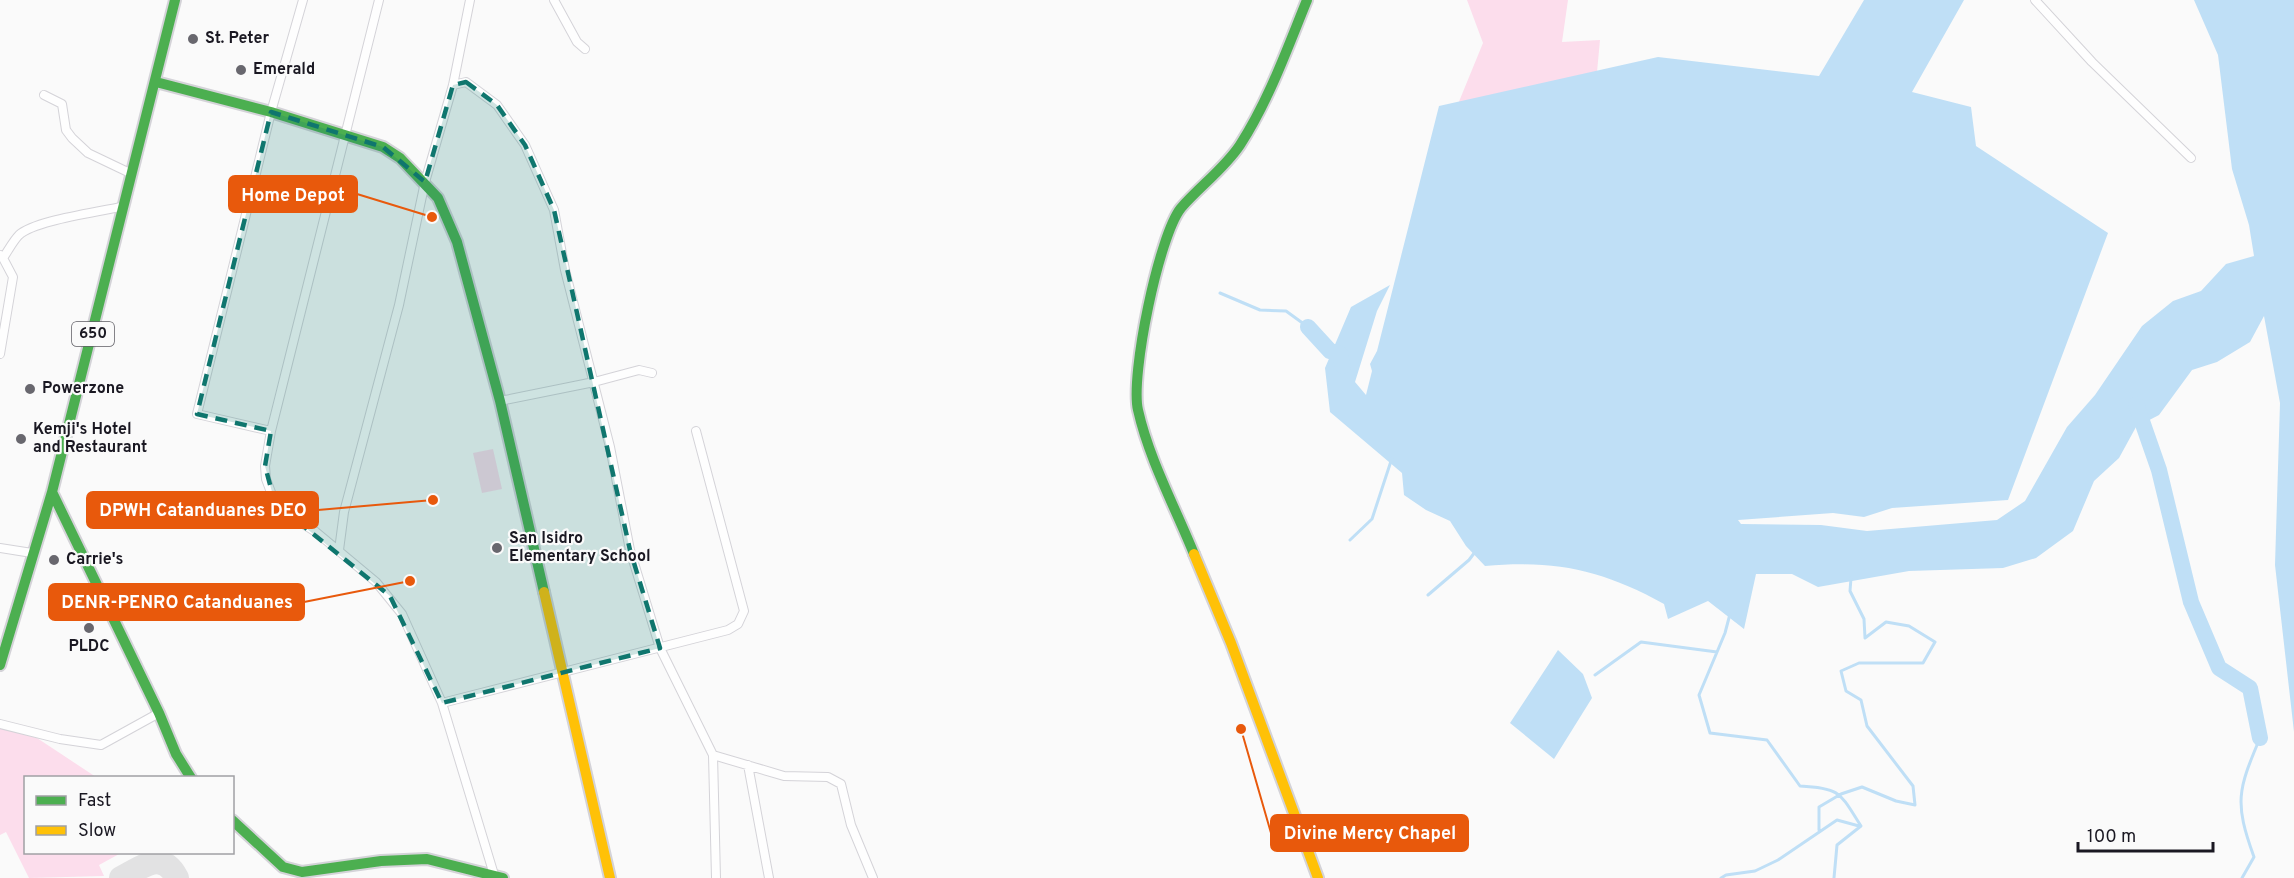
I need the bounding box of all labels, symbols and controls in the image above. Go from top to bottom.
place label: St. Peter [205,29,270,49]
marker: St. Peter [186,32,200,46]
place label: Emerald [253,60,315,80]
marker: Emerald [234,63,248,77]
callout: Home Depot [229,176,357,212]
text: Home Depot [241,185,345,208]
road number: 650 [72,322,114,346]
place label: Powerzone [42,379,124,399]
marker: Powerzone [23,382,37,396]
place label: Kemji's Hotel and Restaurant [33,420,147,458]
marker: Kemji's Hotel and Restaurant [14,432,28,446]
callout: DPWH Catanduanes DEO [87,492,318,528]
text: DPWH Catanduanes DEO [99,500,307,523]
place label: San Isidro Elementary School [509,529,651,567]
marker: San Isidro Elementary School [490,541,504,555]
place label: Carrie's [66,550,124,570]
marker: Carrie's [47,553,61,567]
callout: DENR-PENRO Catanduanes [49,584,304,620]
text: DENR-PENRO Catanduanes [61,592,293,615]
marker: PLDC [82,621,96,635]
place label: PLDC [69,637,109,657]
legend [24,776,234,854]
text: Fast [78,790,111,813]
callout: Divine Mercy Chapel [1271,815,1468,851]
scale bar [2078,815,2213,853]
text: Slow [78,820,116,843]
text: Divine Mercy Chapel [1284,823,1456,846]
text: 100 m [2087,826,2136,849]

